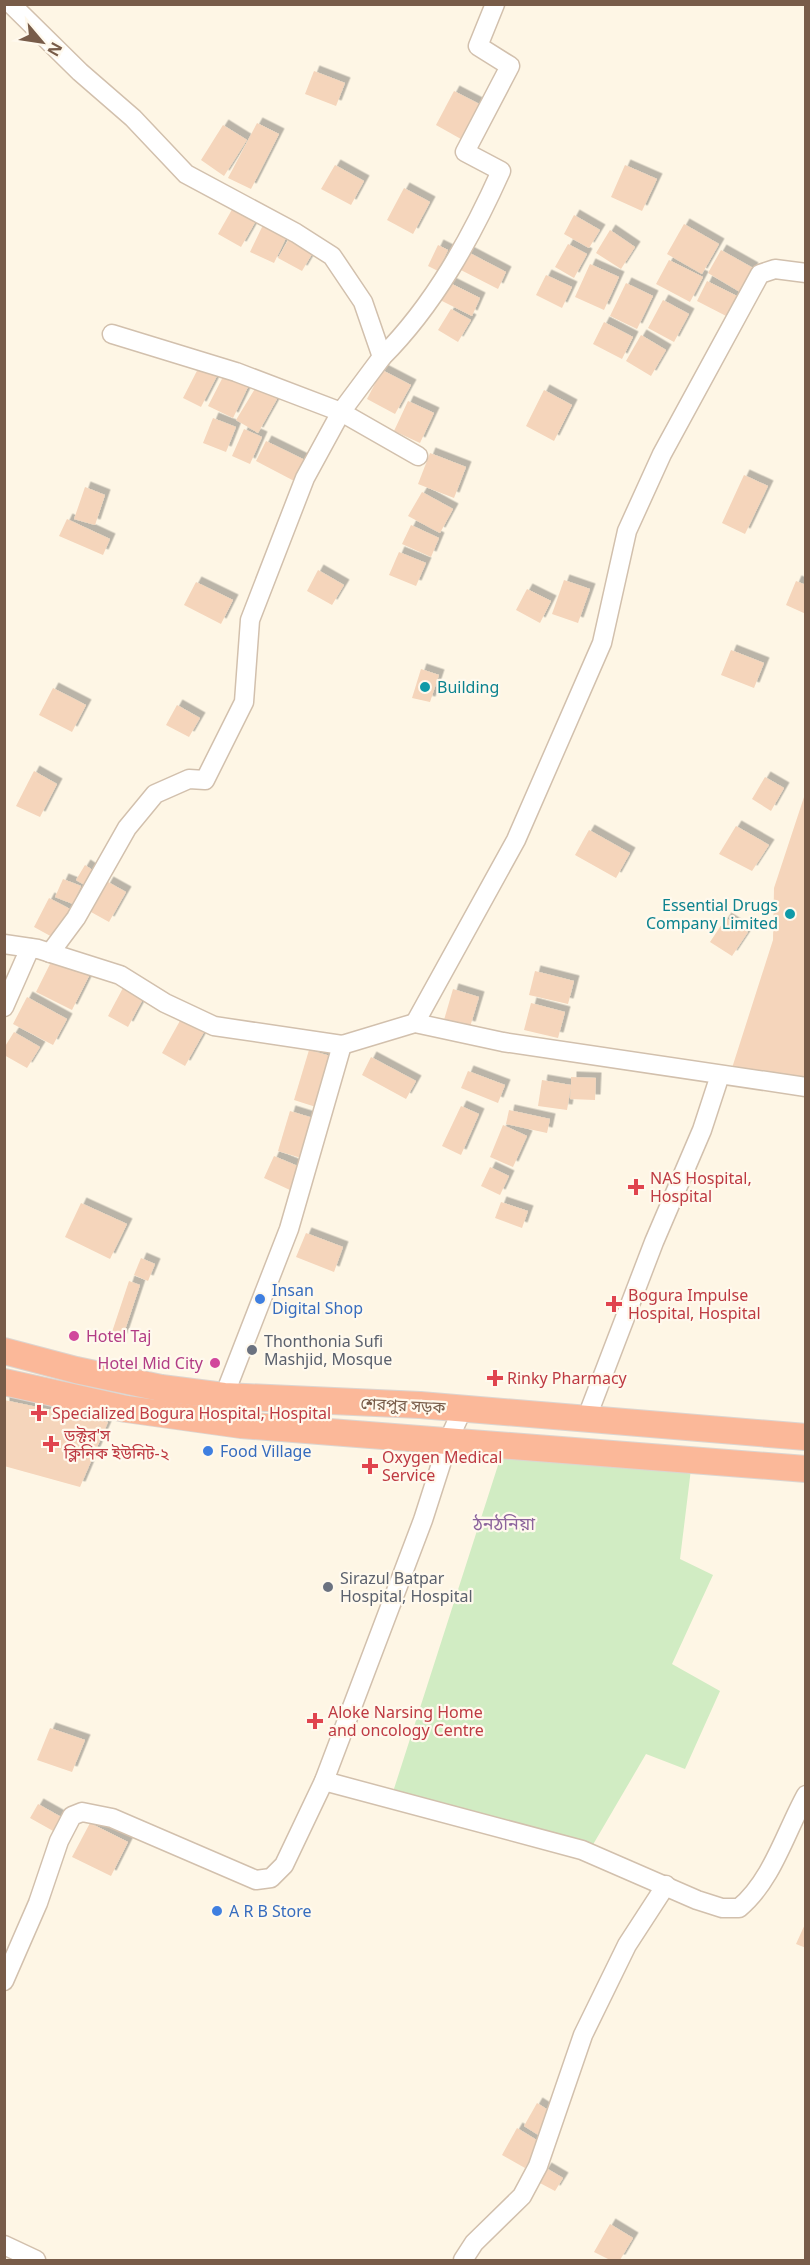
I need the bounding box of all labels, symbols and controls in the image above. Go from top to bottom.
north arrow [12,12,72,72]
text: N [42,38,68,60]
place label: Building [437,676,499,698]
marker: Building [418,680,432,694]
place label: Essential Drugs Company Limited [646,894,778,934]
marker: Essential Drugs Company Limited [783,907,797,921]
place label: NAS Hospital, Hospital [650,1167,752,1207]
marker: NAS Hospital, Hospital [627,1178,645,1196]
place label: Insan Digital Shop [272,1279,363,1319]
place label: Bogura Impulse Hospital, Hospital [628,1284,761,1324]
marker: Insan Digital Shop [253,1292,267,1306]
marker: Bogura Impulse Hospital, Hospital [605,1295,623,1313]
place label: Hotel Taj [86,1325,151,1347]
marker: Hotel Taj [67,1329,81,1343]
place label: Thonthonia Sufi Mashjid, Mosque [264,1330,392,1370]
marker: Thonthonia Sufi Mashjid, Mosque [245,1343,259,1357]
place label: Hotel Mid City [98,1352,204,1374]
marker: Hotel Mid City [208,1356,222,1370]
place label: Rinky Pharmacy [507,1367,628,1389]
marker: Rinky Pharmacy [488,1371,502,1385]
street label: শেরপুর সড়ক [360,1392,447,1418]
place label: Specialized Bogura Hospital, Hospital [52,1402,331,1424]
marker: Specialized Bogura Hospital, Hospital [30,1404,48,1422]
place label: ডক্টর'স ক্লিনিক ইউনিট-২ [63,1424,170,1464]
marker: ডক্টর'স ক্লিনিক ইউনিট-২ [42,1435,60,1453]
place label: Food Village [220,1440,312,1462]
marker: Food Village [201,1444,215,1458]
place label: Oxygen Medical Service [382,1446,502,1486]
marker: Oxygen Medical Service [363,1459,377,1473]
district label: ঠনঠনিয়া [472,1511,535,1535]
place label: Sirazul Batpar Hospital, Hospital [340,1567,473,1607]
marker: Sirazul Batpar Hospital, Hospital [321,1580,335,1594]
place label: Aloke Narsing Home and oncology Centre [328,1701,484,1741]
marker: Aloke Narsing Home and oncology Centre [306,1712,324,1730]
place label: A R B Store [229,1900,312,1922]
marker: A R B Store [210,1904,224,1918]

